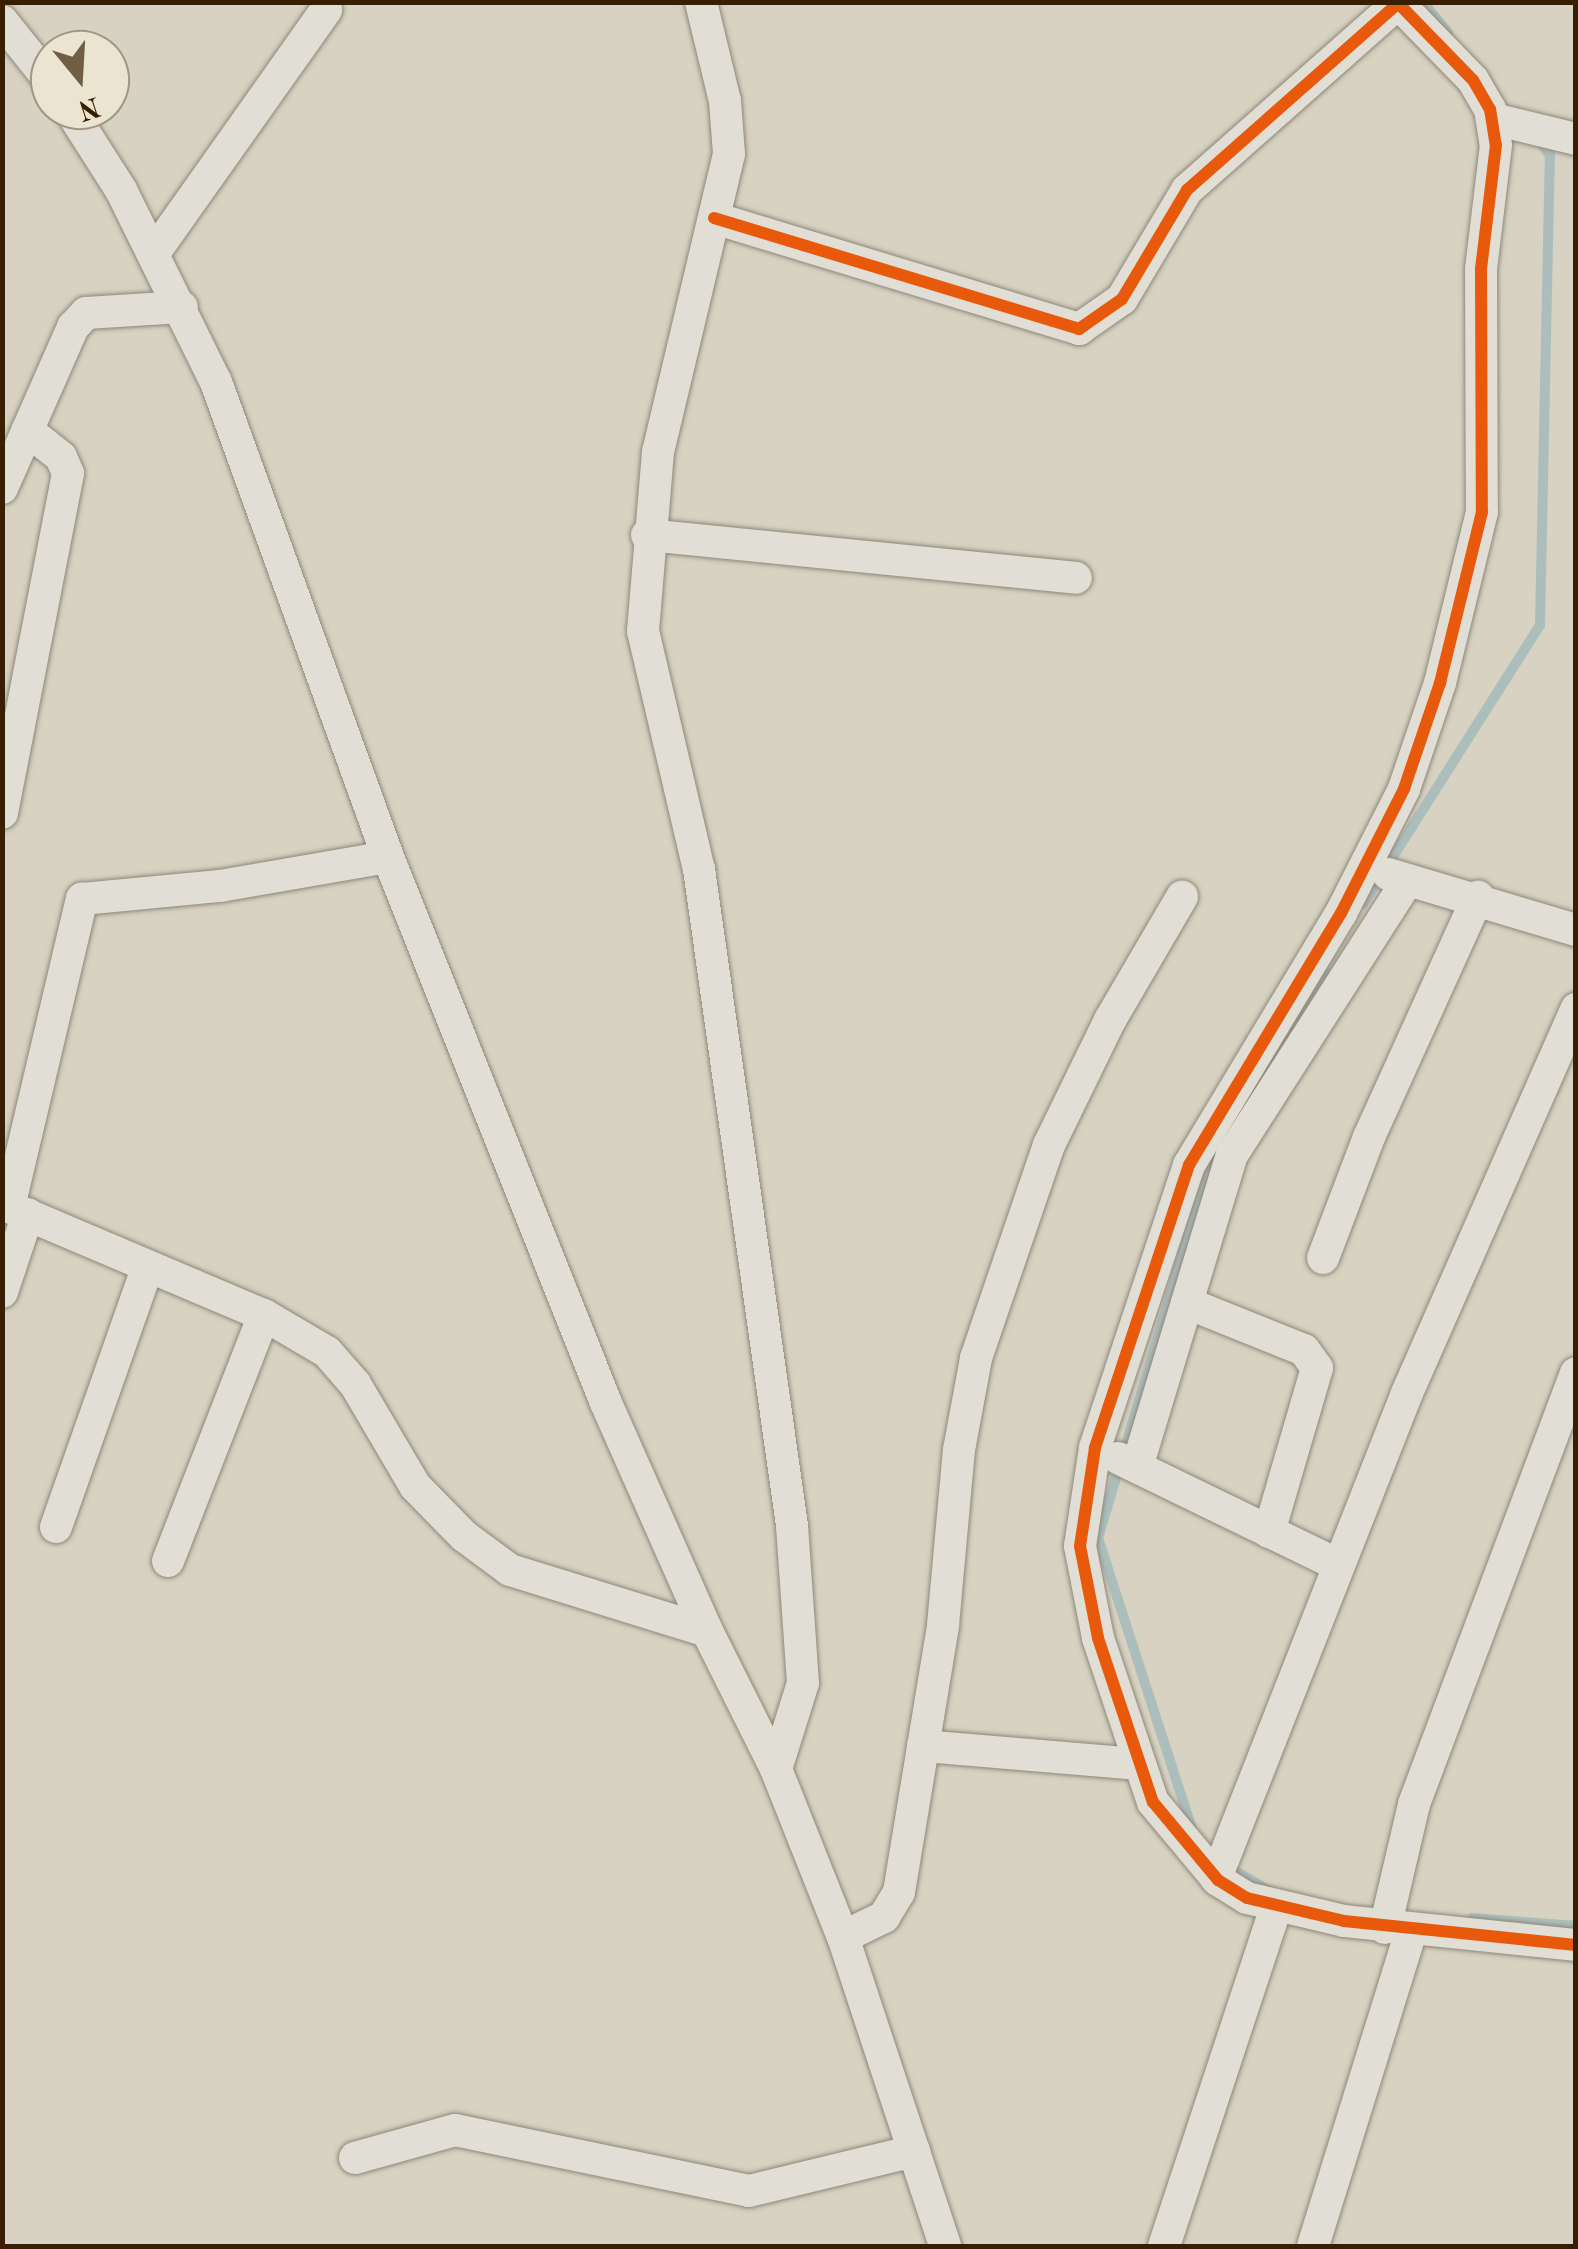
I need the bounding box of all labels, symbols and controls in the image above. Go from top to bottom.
north arrow [30,30,130,130]
text: N [74,90,103,123]

